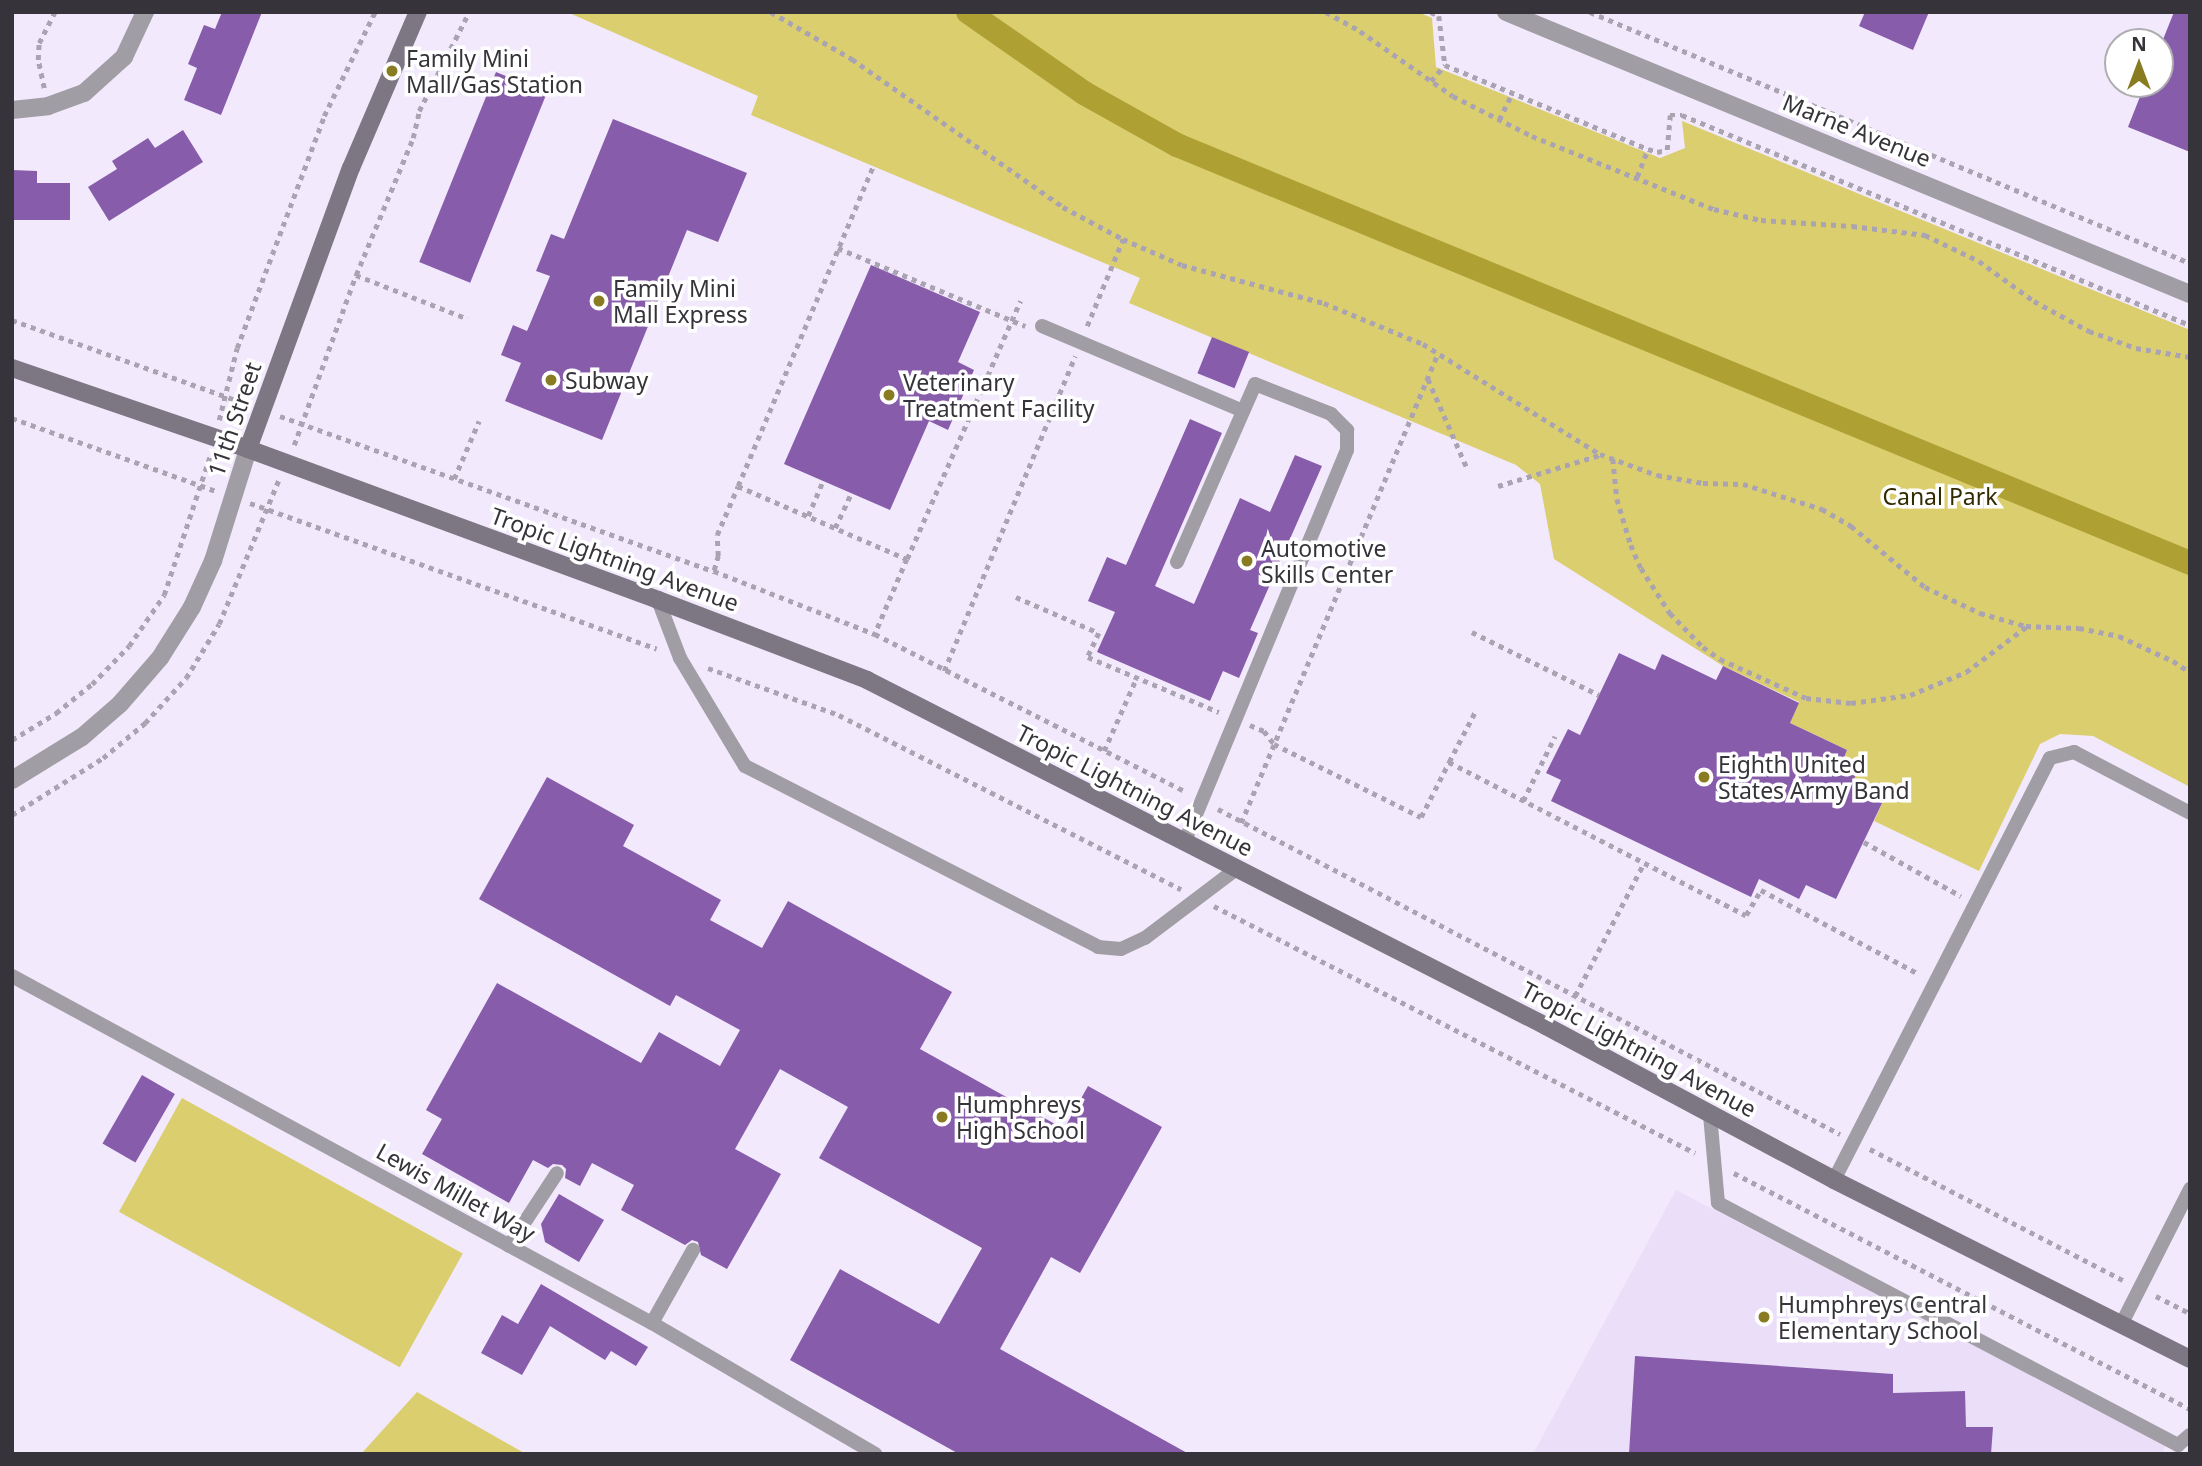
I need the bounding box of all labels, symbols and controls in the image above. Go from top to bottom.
north arrow [2104,28,2174,98]
text: N [2131,31,2147,57]
place label: Family Mini Mall/Gas Station [406,44,583,98]
marker: Family Mini Mall/Gas Station [384,63,400,79]
street label: Marne Avenue [1779,88,1935,172]
place label: Family Mini Mall Express [613,274,748,328]
marker: Family Mini Mall Express [591,293,607,309]
street label: 11th Street [202,358,266,480]
place label: Subway [565,366,648,394]
place label: Veterinary Treatment Facility [903,368,1095,422]
marker: Subway [543,372,559,388]
marker: Veterinary Treatment Facility [881,387,897,403]
park label: Canal Park [1882,482,1998,510]
street label: Tropic Lightning Avenue [487,501,743,617]
place label: Automotive Skills Center [1261,534,1393,588]
marker: Automotive Skills Center [1239,553,1255,569]
street label: Tropic Lightning Avenue [1012,718,1258,862]
place label: Eighth United States Army Band [1718,750,1910,804]
marker: Eighth United States Army Band [1696,769,1712,785]
street label: Tropic Lightning Avenue [1517,975,1761,1123]
place label: Humphreys High School [956,1090,1085,1144]
marker: Humphreys High School [934,1109,950,1125]
street label: Lewis Millet Way [372,1137,540,1247]
place label: Humphreys Central Elementary School [1778,1290,1987,1344]
marker: Humphreys Central Elementary School [1756,1309,1772,1325]

